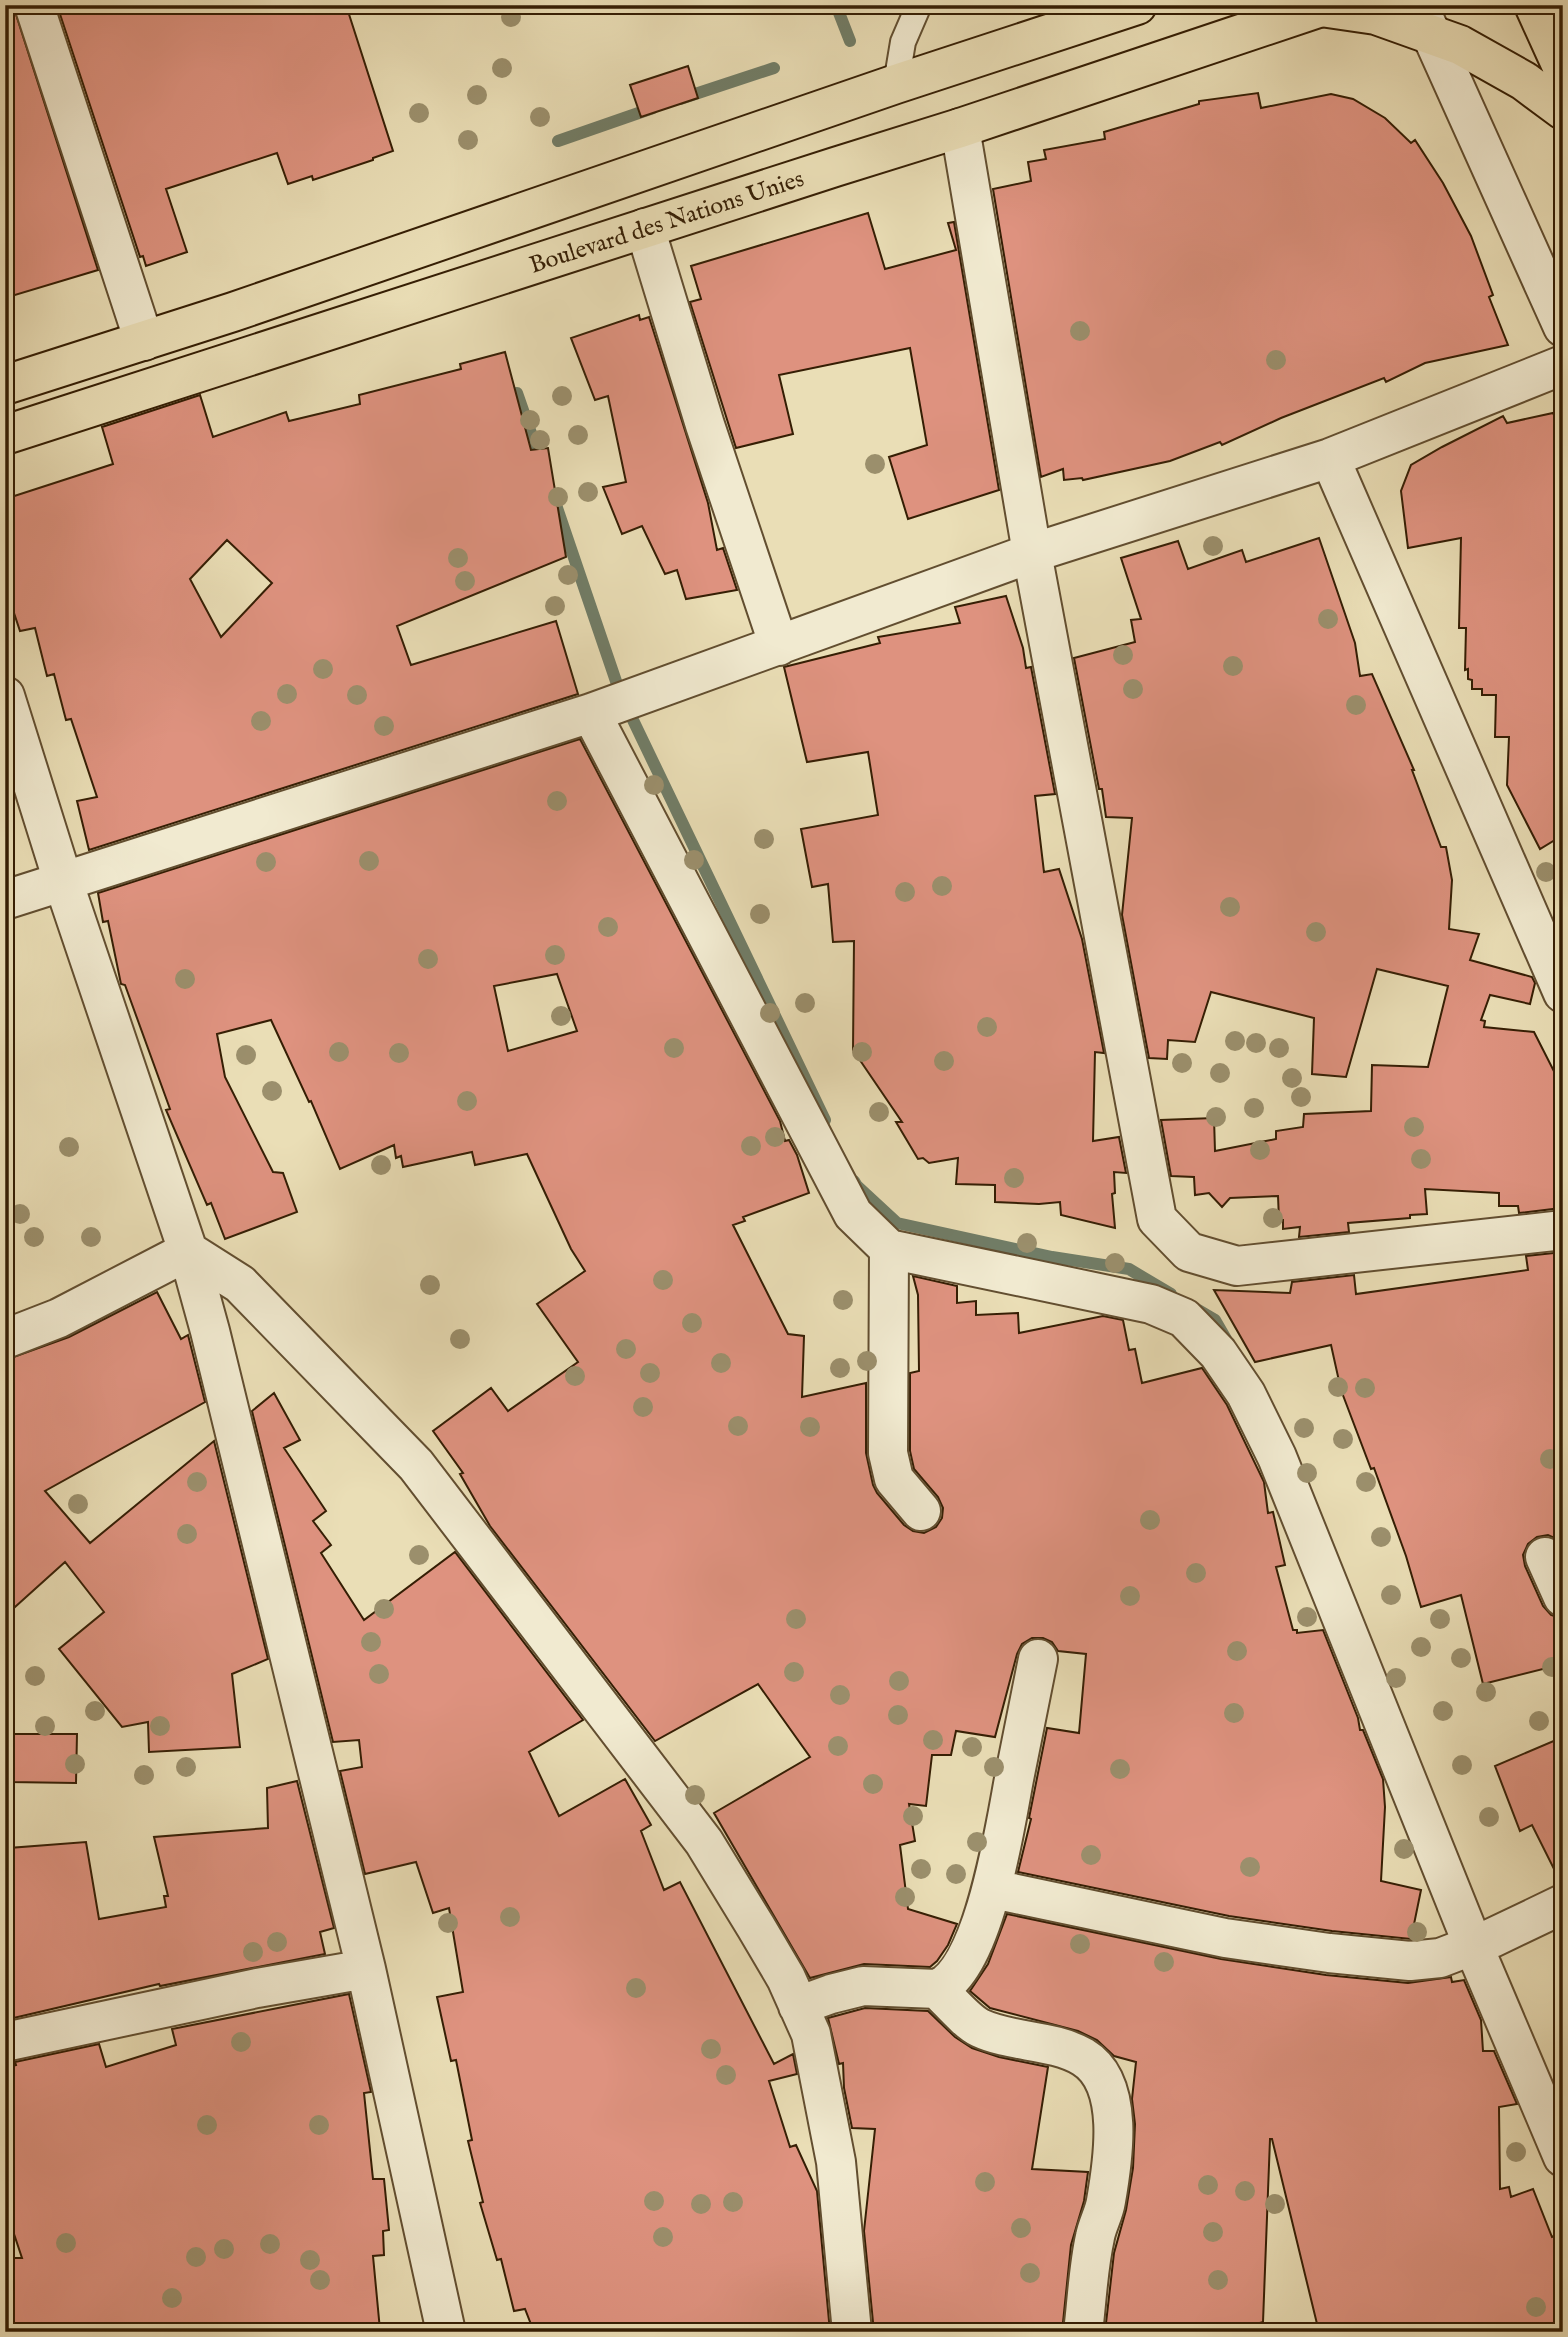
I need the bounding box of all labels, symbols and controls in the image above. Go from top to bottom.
street label: Boulevard des Nations Unies [526,164,808,282]

